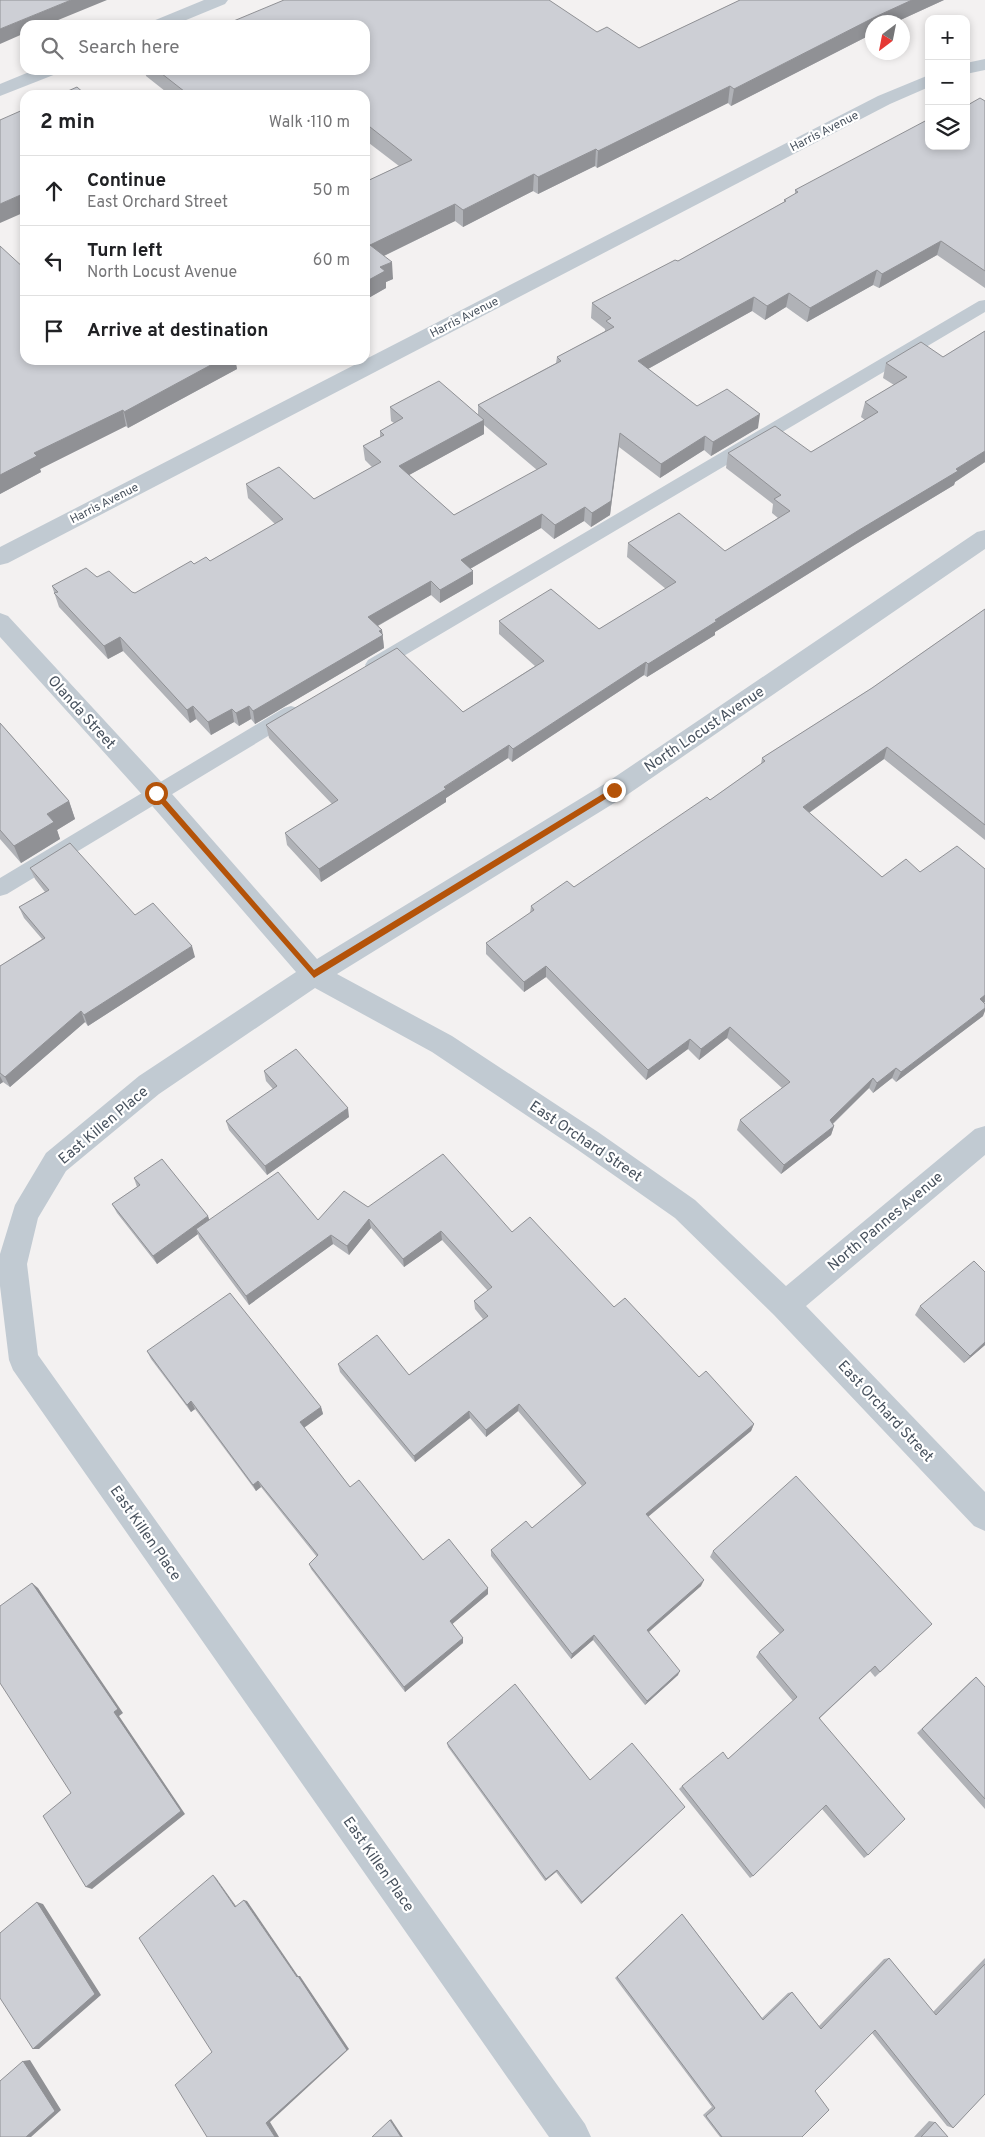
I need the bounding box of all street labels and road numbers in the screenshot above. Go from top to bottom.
street label: Harris Avenue [787,108,861,156]
street label: Harris Avenue [427,294,501,342]
street label: Harris Avenue [67,480,141,528]
street label: Olanda Street [43,672,119,754]
street label: North Locust Avenue [641,683,769,777]
street label: East Killen Place [55,1083,153,1169]
street label: East Orchard Street [525,1097,645,1187]
street label: North Pannes Avenue [824,1168,948,1276]
street label: East Orchard Street [833,1357,937,1467]
street label: East Killen Place [105,1483,185,1585]
street label: East Killen Place [338,1814,418,1916]

